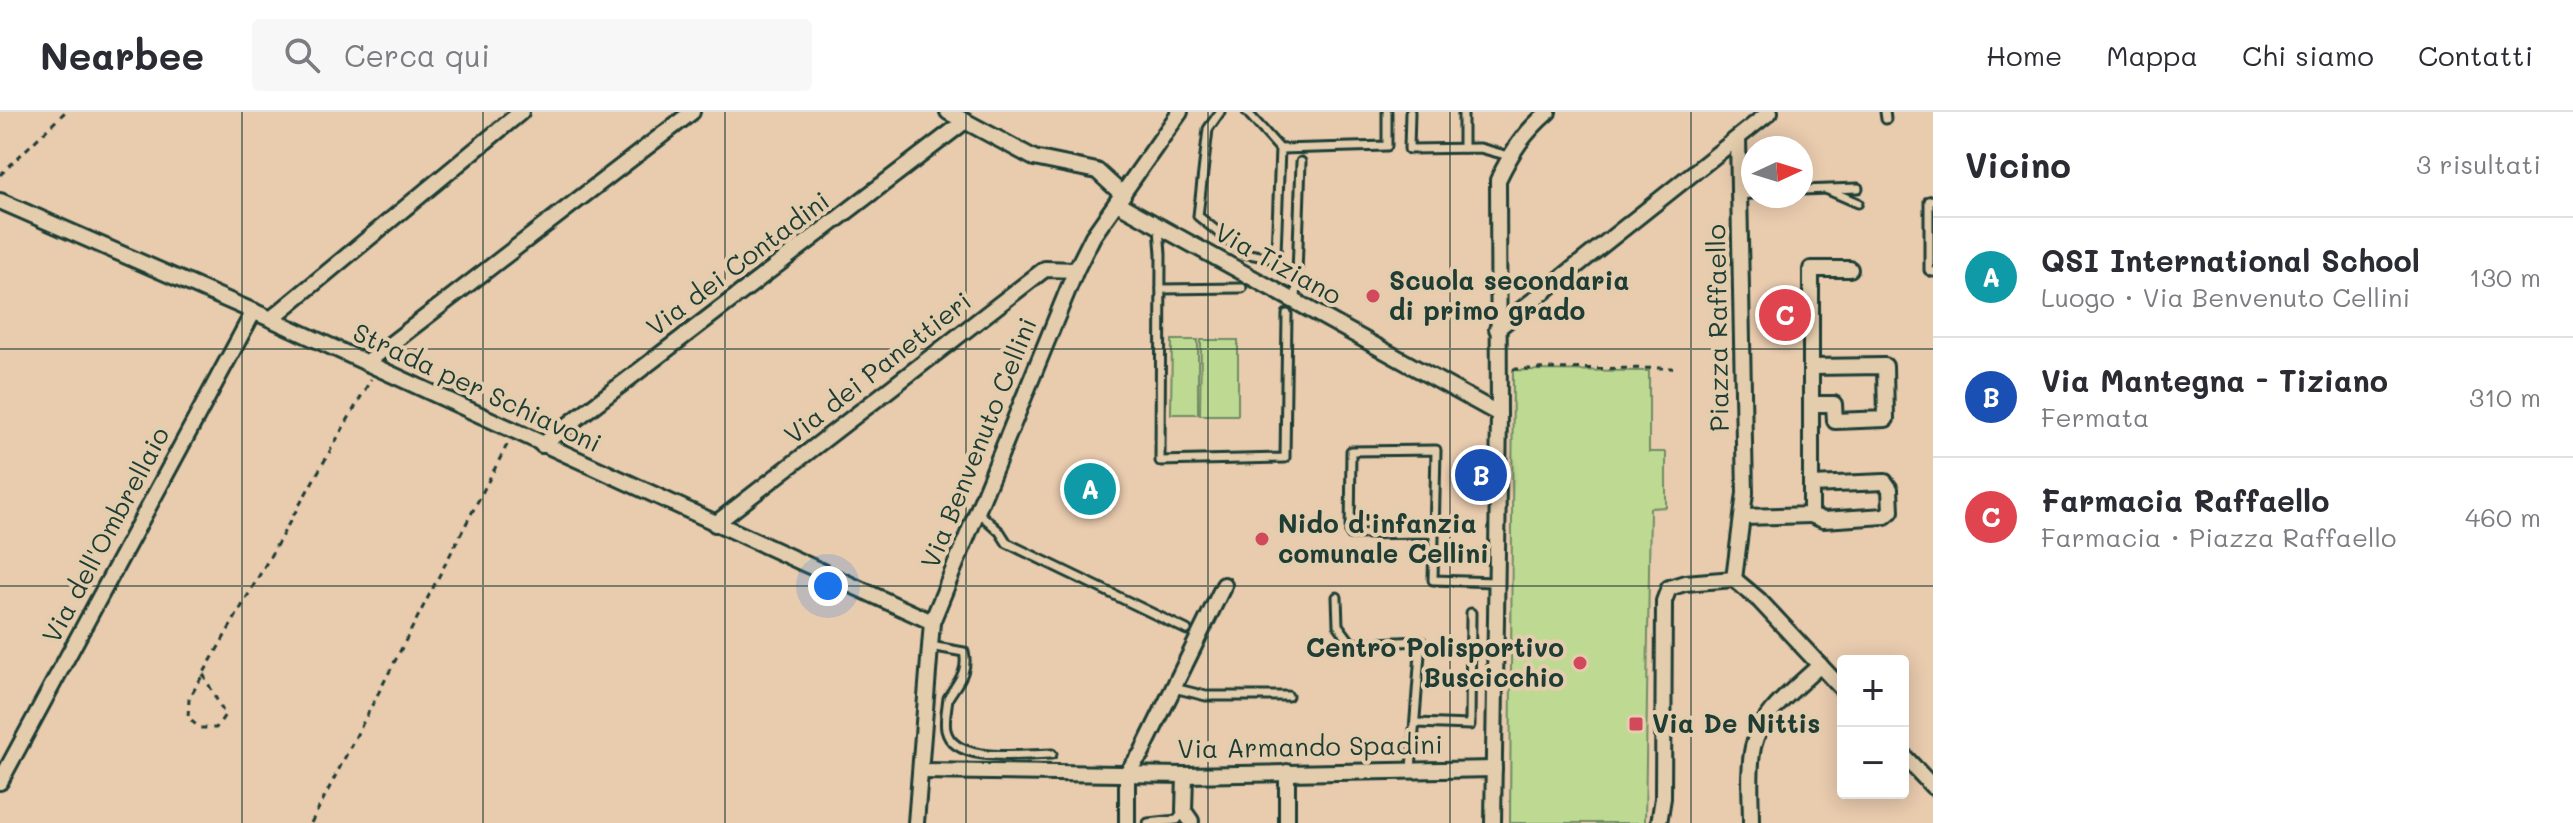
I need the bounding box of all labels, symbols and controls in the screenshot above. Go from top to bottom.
search box [252,19,812,91]
text: Nearbee [40,30,204,80]
icon: search [280,33,324,77]
text: Cerca qui [344,35,490,75]
text: Home [1986,37,2062,73]
text: Mappa [2106,37,2198,73]
text: Chi siamo [2242,37,2374,73]
text: Contatti [2418,37,2533,73]
north arrow [1741,136,1813,208]
text: Vicino [1965,142,2071,187]
text: 3 risultati [2416,147,2541,181]
street label: Via dei Contadini [639,183,836,343]
street label: Via Tiziano [1209,214,1348,312]
street label: Piazza Raffaello [1698,224,1736,432]
text: QSI International School [2041,240,2420,280]
text: A [1982,260,2000,294]
text: 130 m [2469,260,2541,294]
place label: Scuola secondaria di primo grado [1389,263,1629,327]
text: Luogo · Via Benvenuto Cellini [2041,280,2410,314]
street label: Via dei Panettieri [777,283,978,451]
pin: C [1759,285,1811,345]
marker: Scuola secondaria di primo grado [1364,287,1382,305]
street label: Via Benvenuto Cellini [912,312,1044,573]
street label: Strada per Schiavoni [348,315,607,460]
text: Via Mantegna - Tiziano [2041,360,2388,400]
text: B [1982,380,2000,414]
text: 310 m [2469,380,2541,414]
text: Fermata [2041,400,2149,434]
street label: Via dell'Ombrellaio [34,420,177,649]
pin: B [1455,445,1507,505]
pin: A [1064,459,1116,519]
text: Farmacia Raffaello [2041,480,2329,520]
text: C [1981,500,2001,534]
text: 460 m [2465,500,2541,534]
place label: Nido d'infanzia comunale Cellini [1278,506,1489,570]
text: Farmacia · Piazza Raffaello [2041,520,2396,554]
marker: Nido d'infanzia comunale Cellini [1253,530,1271,548]
your location [808,566,848,606]
place label: Centro Polisportivo Buscicchio [1306,630,1564,694]
marker: Centro Polisportivo Buscicchio [1571,654,1589,672]
map controls [1837,655,1909,799]
button: + [1837,655,1909,727]
place label: Via De Nittis [1652,706,1820,740]
marker: Via De Nittis [1627,715,1645,733]
street label: Via Armando Spadini [1177,727,1443,765]
button: − [1837,727,1909,799]

